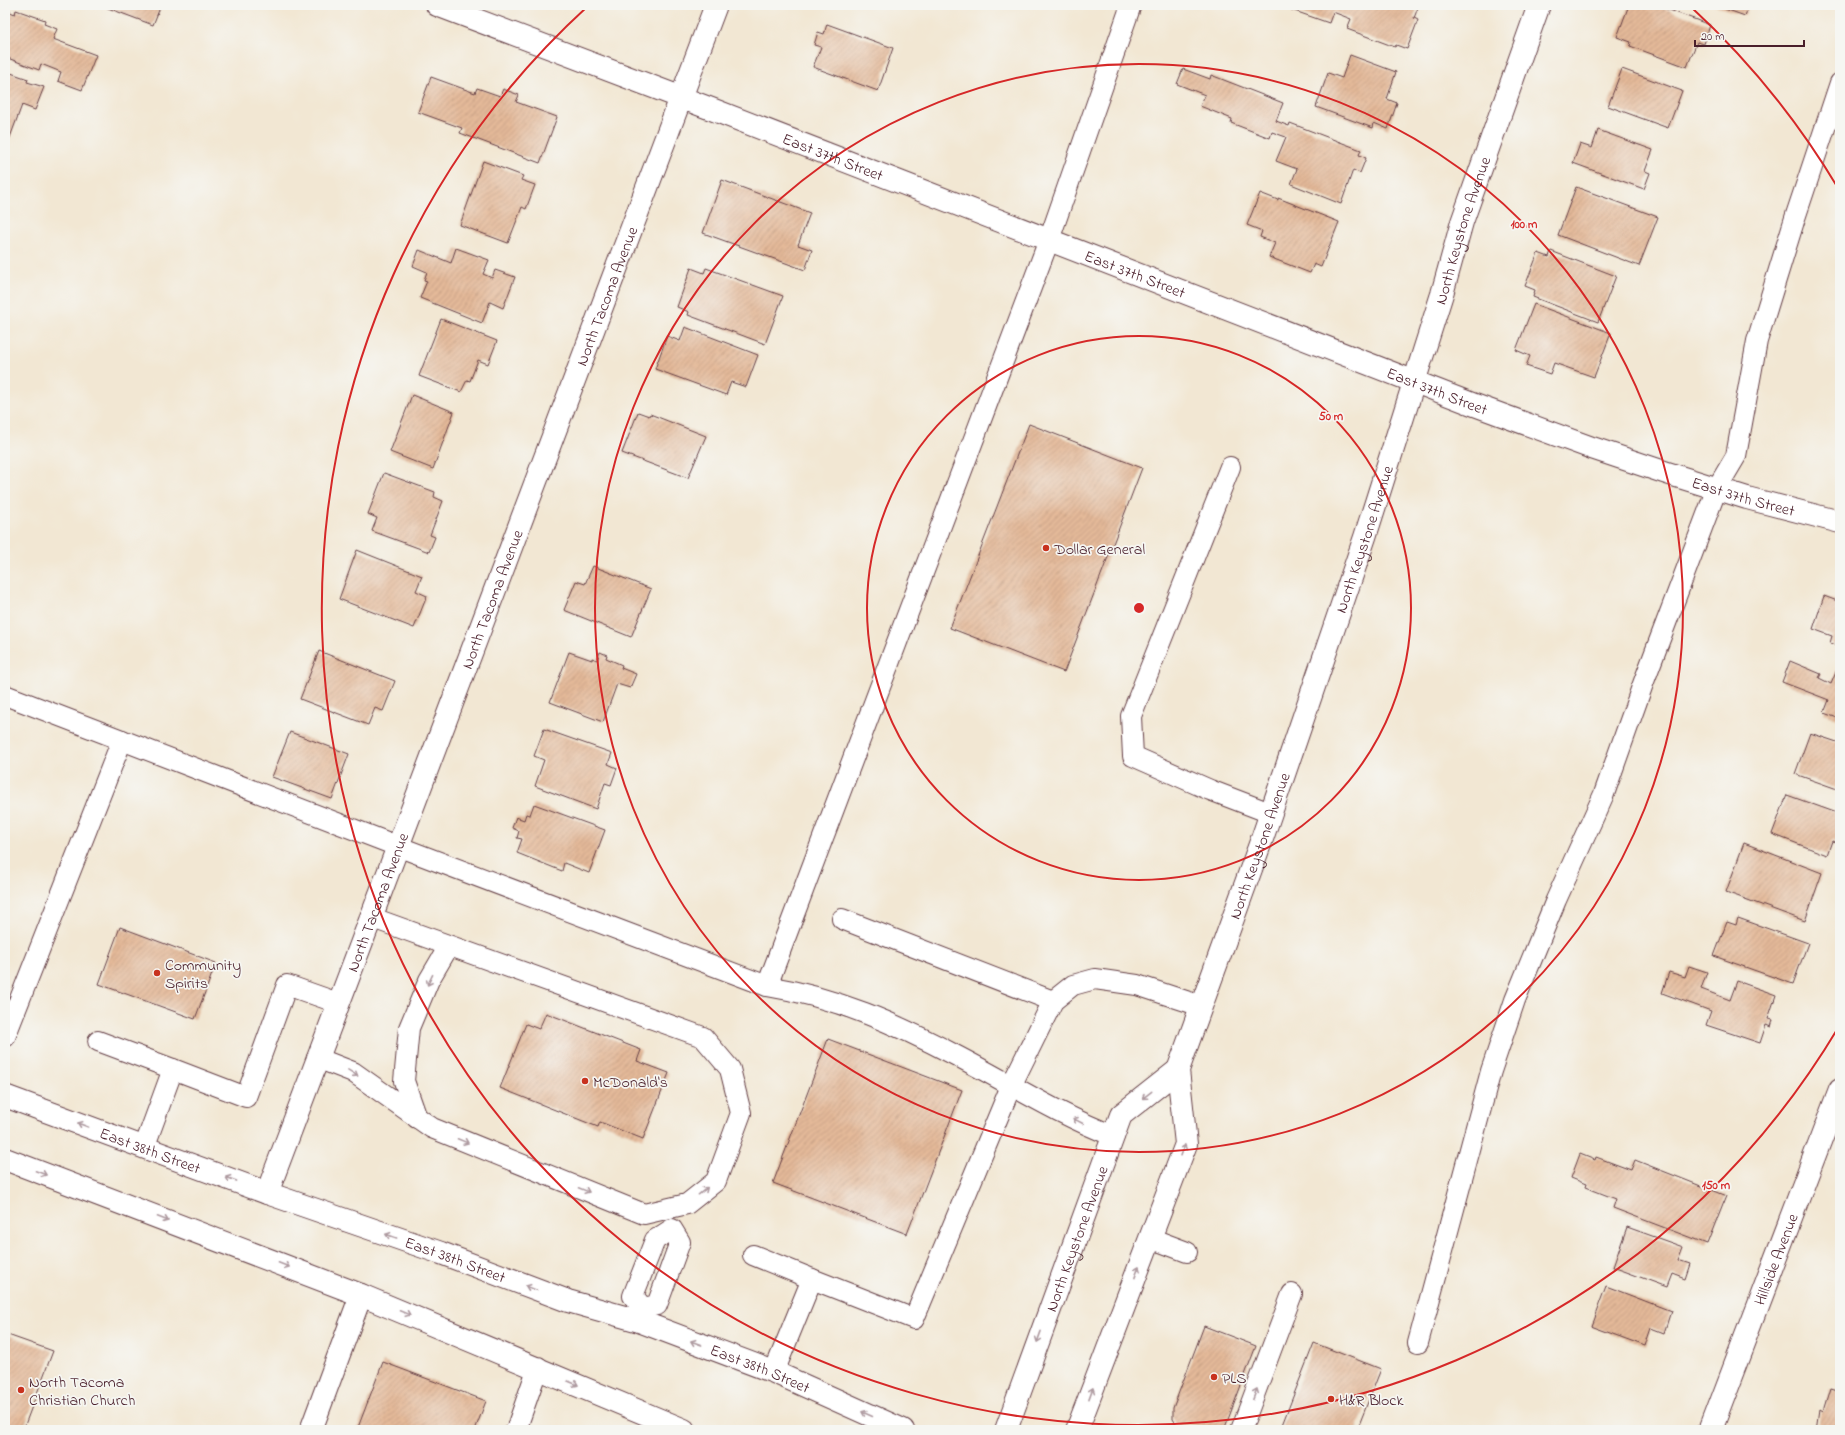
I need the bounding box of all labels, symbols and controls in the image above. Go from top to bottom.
scale bar [1695,22,1804,48]
text: 20 m [1701,28,1724,46]
street label: East 37th Street [778,128,887,189]
street label: North Keystone Avenue [1429,153,1499,308]
text: 100 m [1511,216,1538,234]
street label: North Tacoma Avenue [571,223,645,370]
street label: East 37th Street [1080,245,1189,306]
street label: East 37th Street [1383,362,1491,423]
text: 50 m [1319,408,1344,426]
street label: North Keystone Avenue [1330,462,1401,617]
street label: East 37th Street [1688,471,1798,524]
street label: North Tacoma Avenue [456,526,531,673]
place label: Dollar General [1053,538,1145,562]
marker: Dollar General [1041,543,1051,553]
centre of rings [1132,601,1146,615]
street label: North Keystone Avenue [1224,769,1298,923]
street label: North Tacoma Avenue [342,829,416,976]
place label: Community Spirits [165,954,241,996]
marker: Community Spirits [152,968,162,978]
one-way arrow [426,974,433,986]
one-way arrow [347,1069,359,1077]
place label: McDonald's [593,1071,668,1095]
marker: McDonald's [580,1076,590,1086]
one-way arrow [1142,1090,1153,1099]
one-way arrow [1072,1117,1084,1124]
one-way arrow [77,1120,89,1128]
street label: East 38th Street [96,1122,204,1182]
one-way arrow [457,1137,469,1145]
one-way arrow [1180,1144,1187,1157]
street label: North Keystone Avenue [1040,1162,1116,1315]
one-way arrow [35,1169,47,1177]
one-way arrow [225,1175,237,1183]
text: 150 m [1702,1177,1731,1195]
one-way arrow [577,1186,589,1194]
one-way arrow [697,1187,708,1196]
street label: Hillside Avenue [1749,1209,1806,1309]
one-way arrow [156,1215,168,1223]
street label: East 38th Street [401,1231,509,1291]
one-way arrow [385,1232,398,1239]
one-way arrow [278,1262,290,1270]
one-way arrow [1134,1266,1142,1278]
one-way arrow [526,1283,538,1291]
one-way arrow [399,1309,411,1317]
one-way arrow [1035,1331,1043,1343]
one-way arrow [690,1338,702,1346]
street label: East 38th Street [706,1339,814,1401]
place label: PLS [1222,1367,1247,1391]
place label: North Tacoma Christian Church [29,1371,135,1413]
marker: PLS [1209,1372,1219,1382]
one-way arrow [567,1380,579,1387]
marker: North Tacoma Christian Church [16,1385,26,1395]
one-way arrow [1088,1387,1095,1400]
one-way arrow [1251,1388,1259,1400]
place label: H&R Block [1339,1389,1404,1413]
marker: H&R Block [1326,1394,1336,1404]
one-way arrow [862,1410,874,1417]

